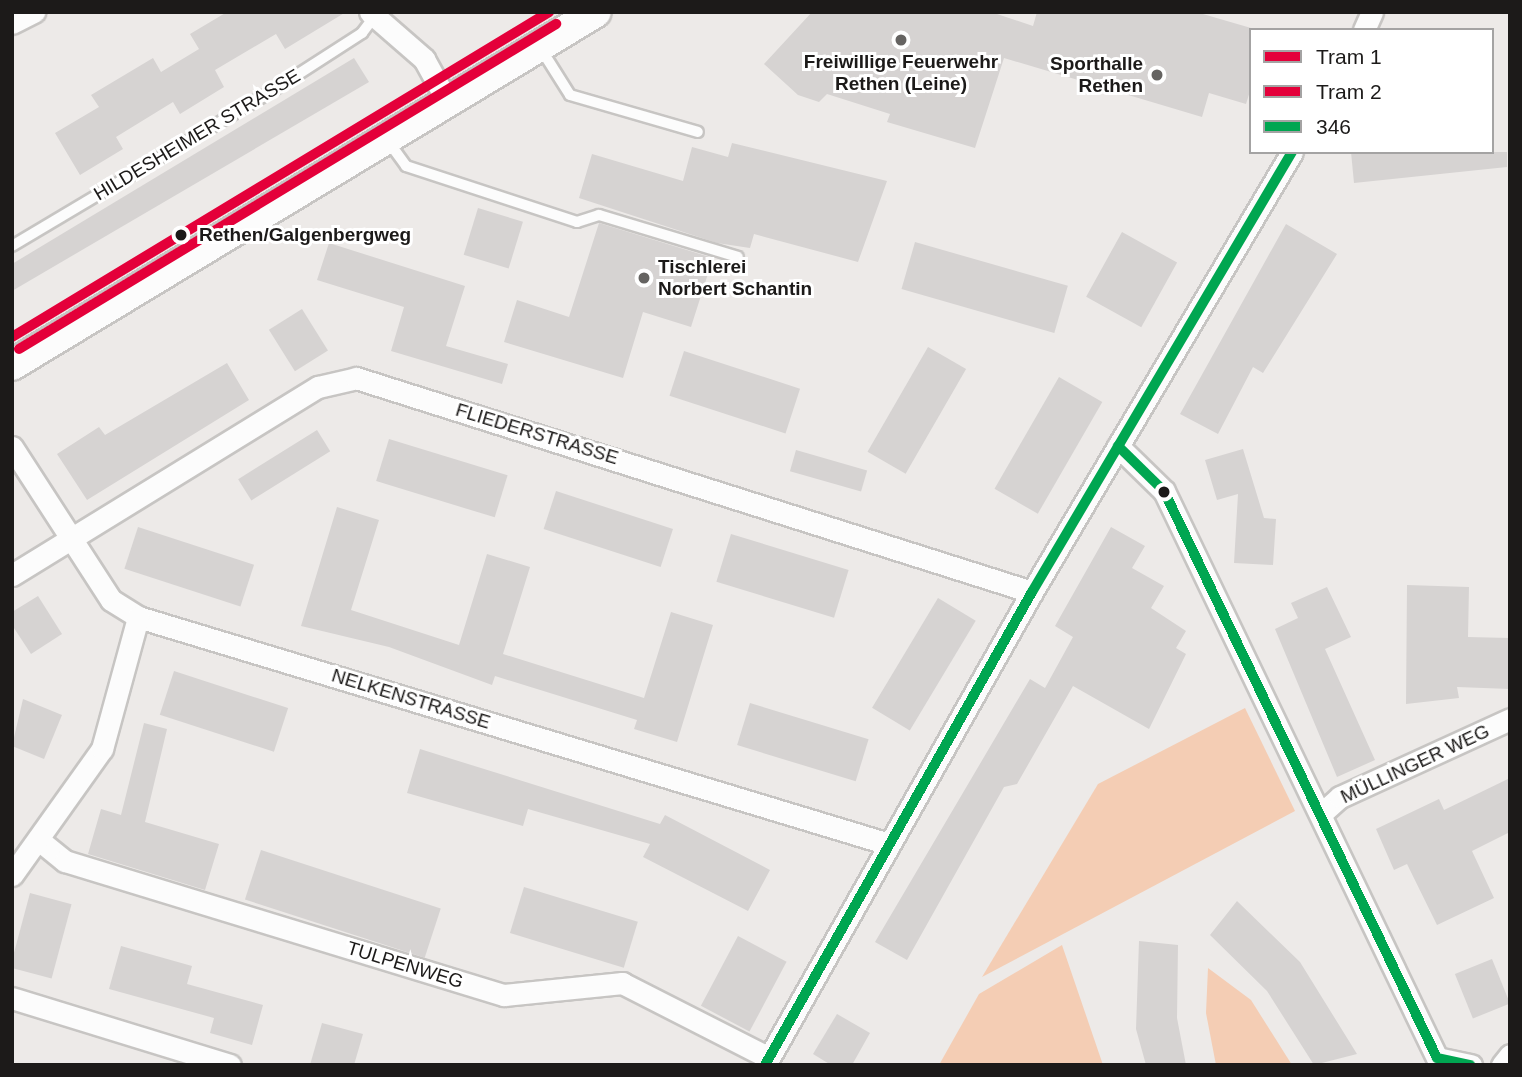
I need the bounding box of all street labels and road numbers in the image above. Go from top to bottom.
street label: HILDESHEIMER STRASSE [90,64,304,206]
street label: FLIEDERSTRASSE [453,398,621,470]
street label: NELKENSTRASSE [329,664,493,734]
street label: MÜLLINGER WEG [1337,720,1493,808]
street label: TULPENWEG [344,937,466,993]

